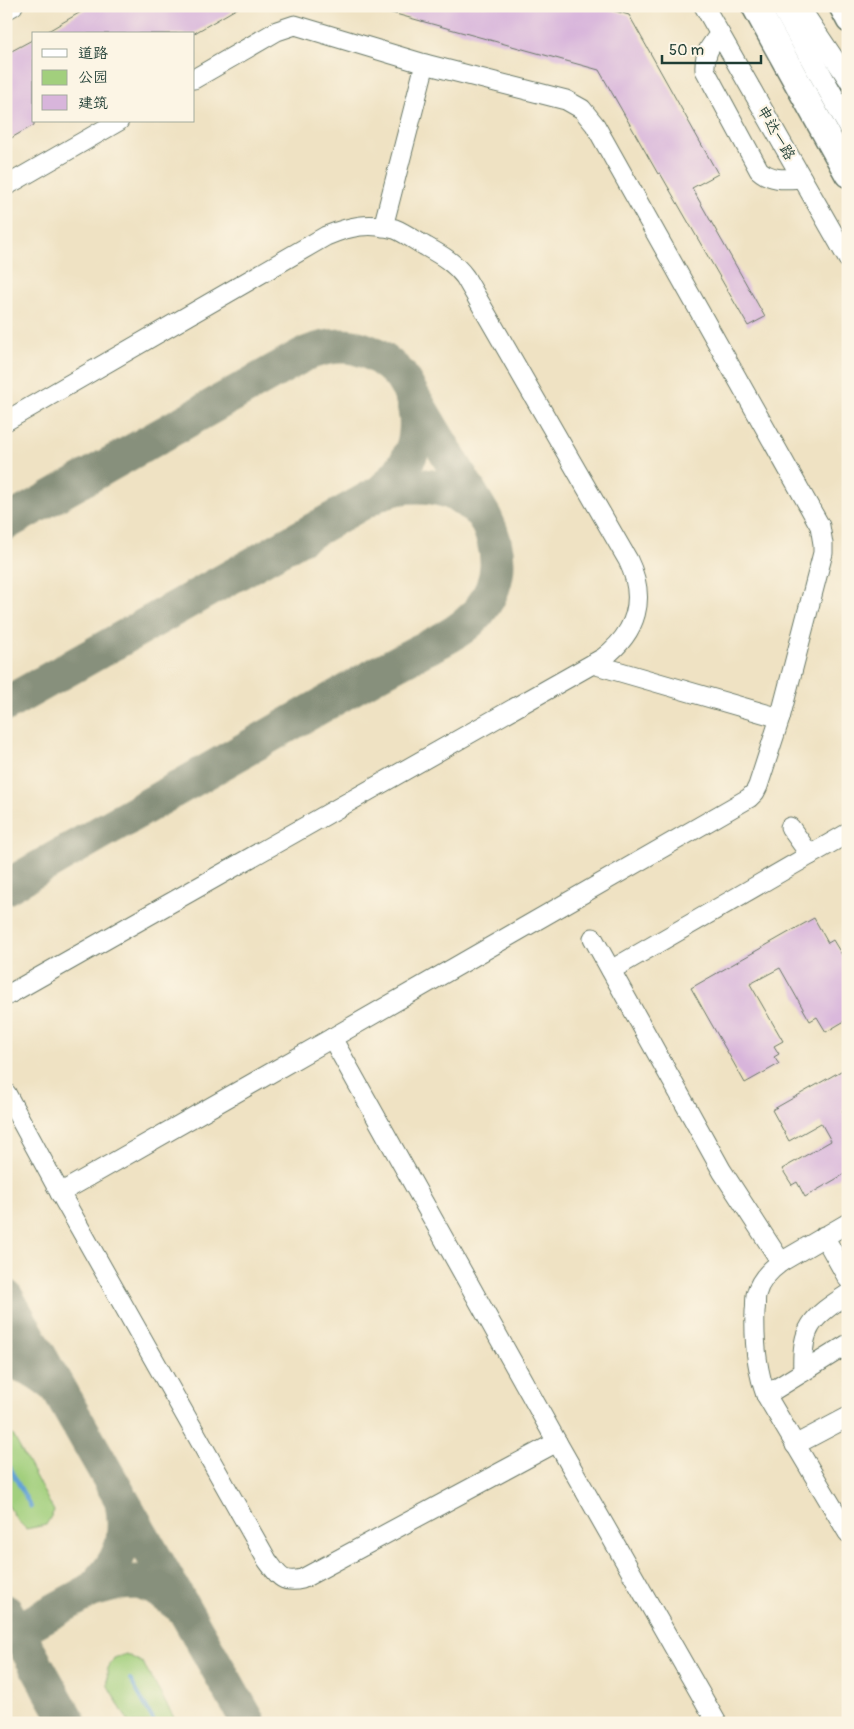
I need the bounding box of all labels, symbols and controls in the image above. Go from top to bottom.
legend [32,32,195,122]
scale bar [662,32,760,64]
text: 50 m [669,41,704,60]
text: 道路 [78,44,108,63]
text: 公园 [78,68,108,87]
text: 建筑 [78,94,108,113]
street label: 申达一路 [753,102,799,164]

